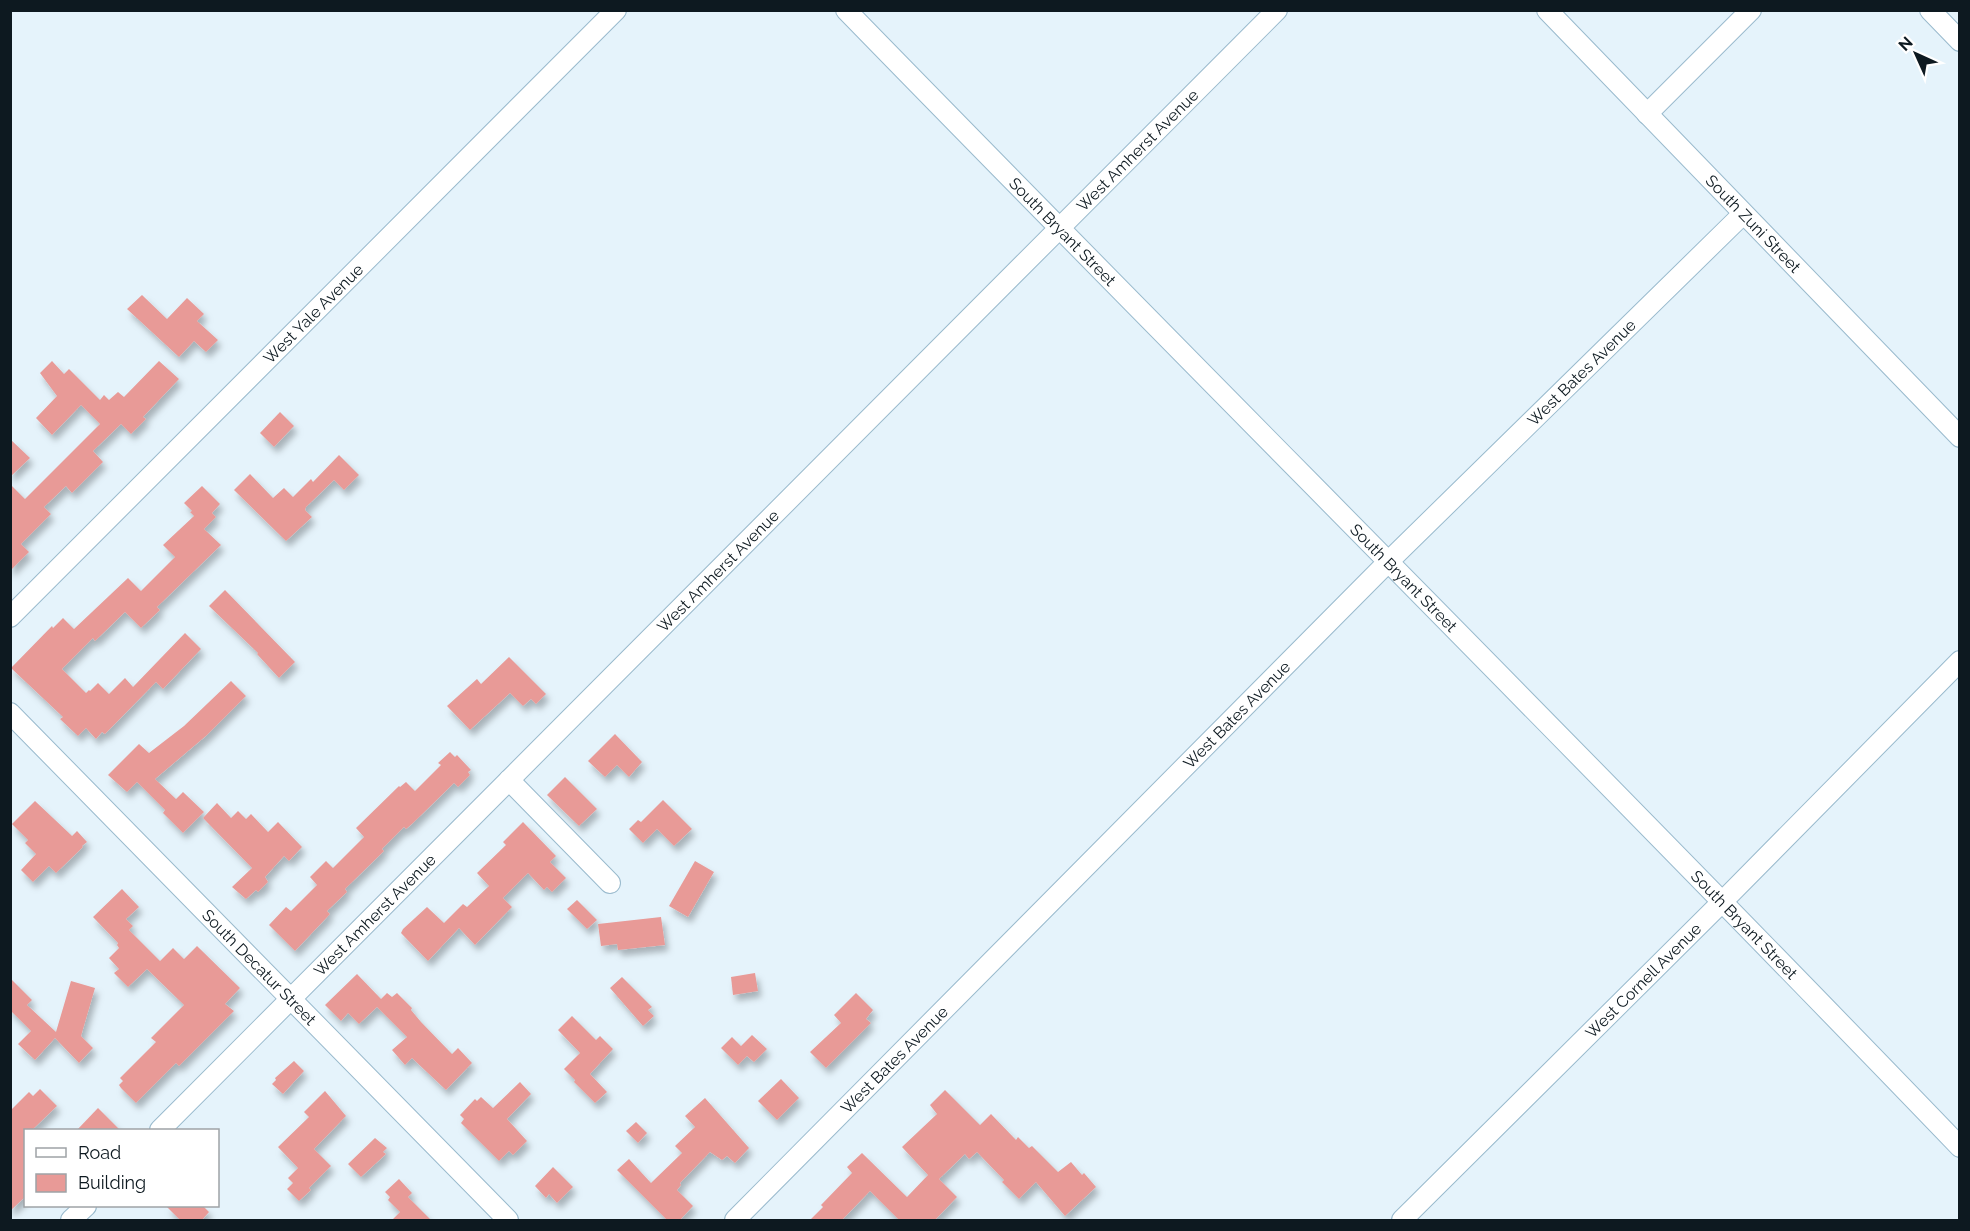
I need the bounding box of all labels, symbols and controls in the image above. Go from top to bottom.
north arrow [1886,24,1946,84]
text: N [1895,33,1917,55]
street label: West Amherst Avenue [1073,85,1203,215]
street label: South Zuni Street [1702,171,1805,277]
street label: South Bryant Street [1005,174,1120,290]
street label: West Yale Avenue [260,260,367,368]
street label: West Bates Avenue [1524,316,1640,430]
street label: West Amherst Avenue [653,506,783,636]
street label: South Bryant Street [1346,520,1461,636]
street label: West Bates Avenue [1180,657,1294,773]
street label: West Amherst Avenue [310,850,440,980]
street label: South Bryant Street [1687,867,1802,984]
street label: South Decatur Street [198,906,320,1030]
street label: West Cornell Avenue [1582,919,1705,1042]
street label: West Bates Avenue [837,1002,952,1118]
legend [24,1129,219,1207]
text: Road [78,1142,121,1163]
text: Building [78,1172,146,1193]

